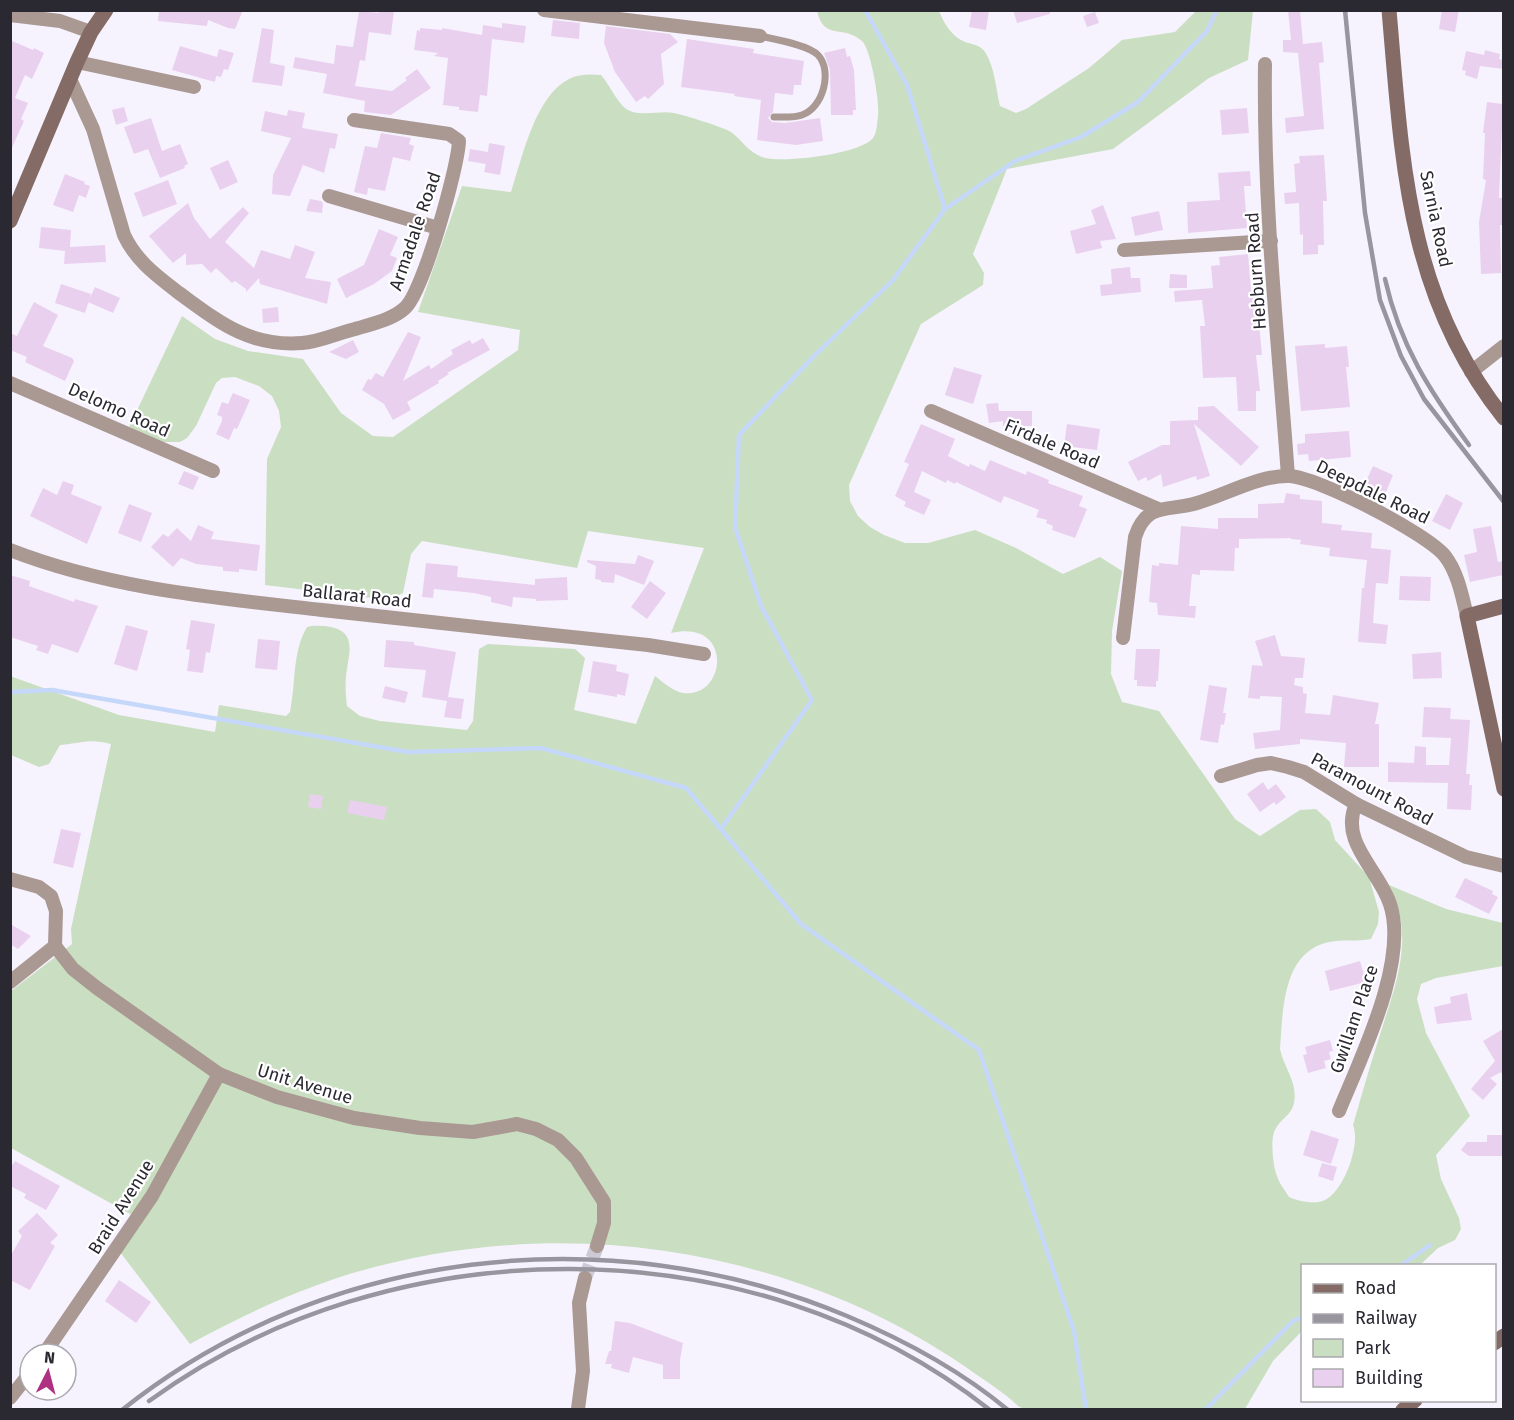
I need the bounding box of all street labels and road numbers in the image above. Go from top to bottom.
street label: Armadale Road [384,169,446,293]
street label: Sarnia Road [1415,169,1457,269]
street label: Hebburn Road [1241,212,1271,330]
street label: Delomo Road [65,378,173,442]
street label: Firdale Road [1001,414,1103,474]
street label: Deepdale Road [1313,455,1433,529]
street label: Ballarat Road [301,579,413,613]
street label: Paramount Road [1307,748,1437,830]
street label: Gwillam Place [1325,962,1383,1076]
street label: Unit Avenue [255,1059,355,1109]
street label: Braid Avenue [83,1156,159,1258]

